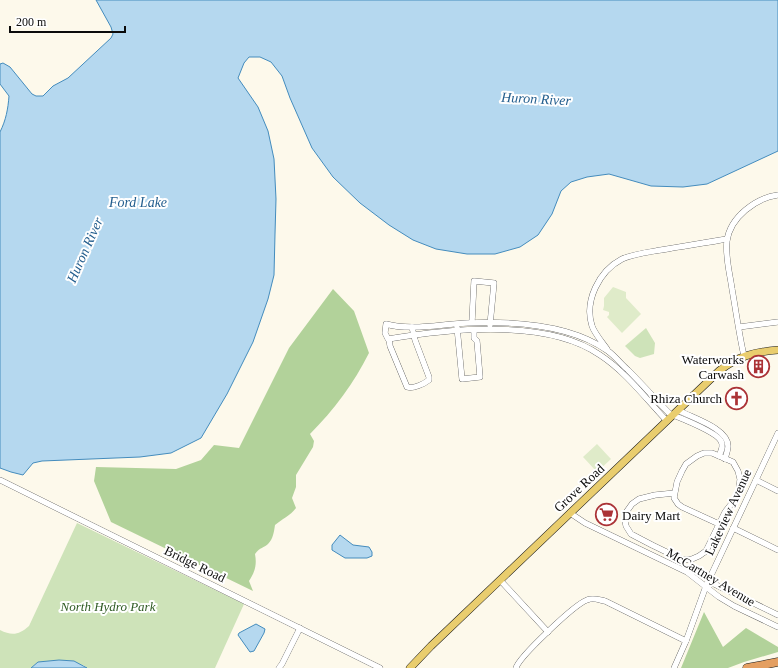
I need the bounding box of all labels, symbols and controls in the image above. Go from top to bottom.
scale bar [10,8,125,34]
text: 200 m [16,15,47,29]
water label: Huron River [500,90,572,108]
water label: Ford Lake [108,195,167,210]
water label: Huron River [64,215,106,286]
place label: Waterworks Carwash [682,352,744,382]
building icon: Waterworks Carwash [746,353,772,379]
church icon: Rhiza Church [724,385,750,411]
place label: Rhiza Church [650,391,722,406]
street label: Grove Road [551,461,608,515]
street label: Lakeview Avenue [701,466,755,557]
supermarket icon: Dairy Mart [593,502,619,528]
place label: Dairy Mart [622,508,681,523]
street label: Bridge Road [162,543,228,585]
street label: McCartney Avenue [664,545,758,609]
park label: North Hydro Park [60,599,156,614]

